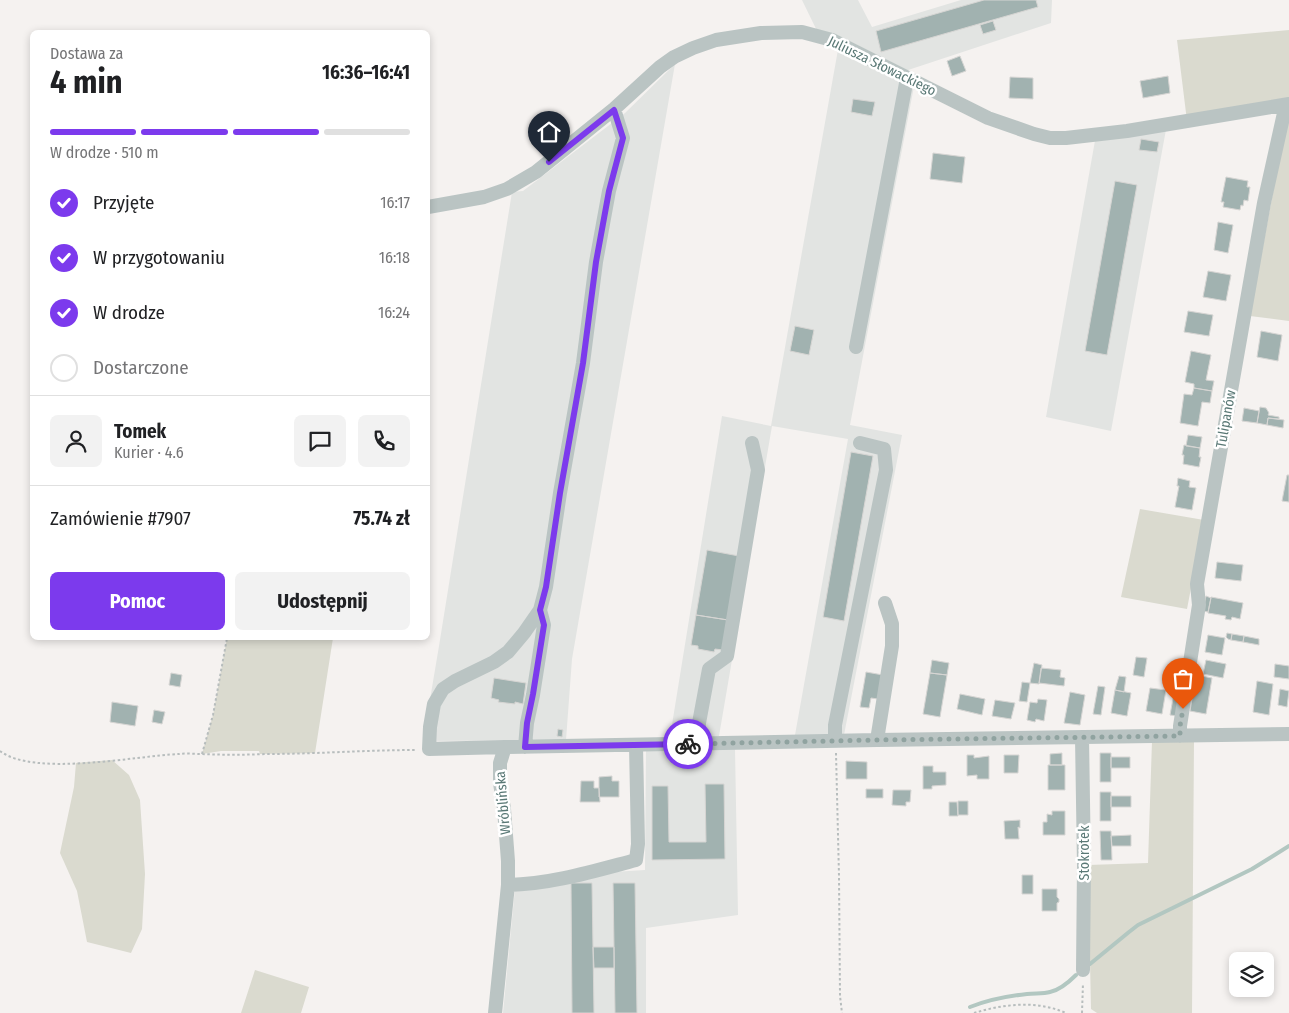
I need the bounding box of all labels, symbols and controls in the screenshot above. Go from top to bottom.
street label: Juliusza Słowackiego [825,33,939,99]
text: Dostawa za [50,44,123,63]
text: 16:36–16:41 [322,61,410,84]
text: 4 min [50,63,123,101]
pin [528,111,570,162]
icon: home [535,118,563,146]
text: W drodze · 510 m [50,143,159,162]
icon: check [50,189,78,217]
text: Przyjęte [93,191,154,214]
text: 16:17 [380,193,410,212]
icon: check [50,244,78,272]
text: W przygotowaniu [93,246,225,269]
text: 16:18 [379,248,410,267]
icon: check [50,299,78,327]
text: W drodze [93,301,165,324]
text: 16:24 [378,303,410,322]
text: Dostarczone [93,356,189,379]
street label: Tulipanów [1213,389,1239,449]
button: person [50,415,102,467]
button: chat [294,415,346,467]
button: phone [358,415,410,467]
text: Tomek [114,420,166,443]
text: Kurier · 4.6 [114,443,184,462]
text: Zamówienie #7907 [50,507,191,530]
text: 75.74 zł [353,507,410,530]
button: Pomoc [50,572,225,630]
button: Udostępnij [235,572,410,630]
pin [1162,658,1204,709]
icon: bag [1169,665,1197,693]
courier [663,719,713,769]
icon: bike [674,730,702,758]
street label: Wróblińska [492,771,514,835]
street label: Stokrotek [1076,825,1093,880]
map controls [1229,952,1274,997]
button: layers [1229,952,1274,997]

